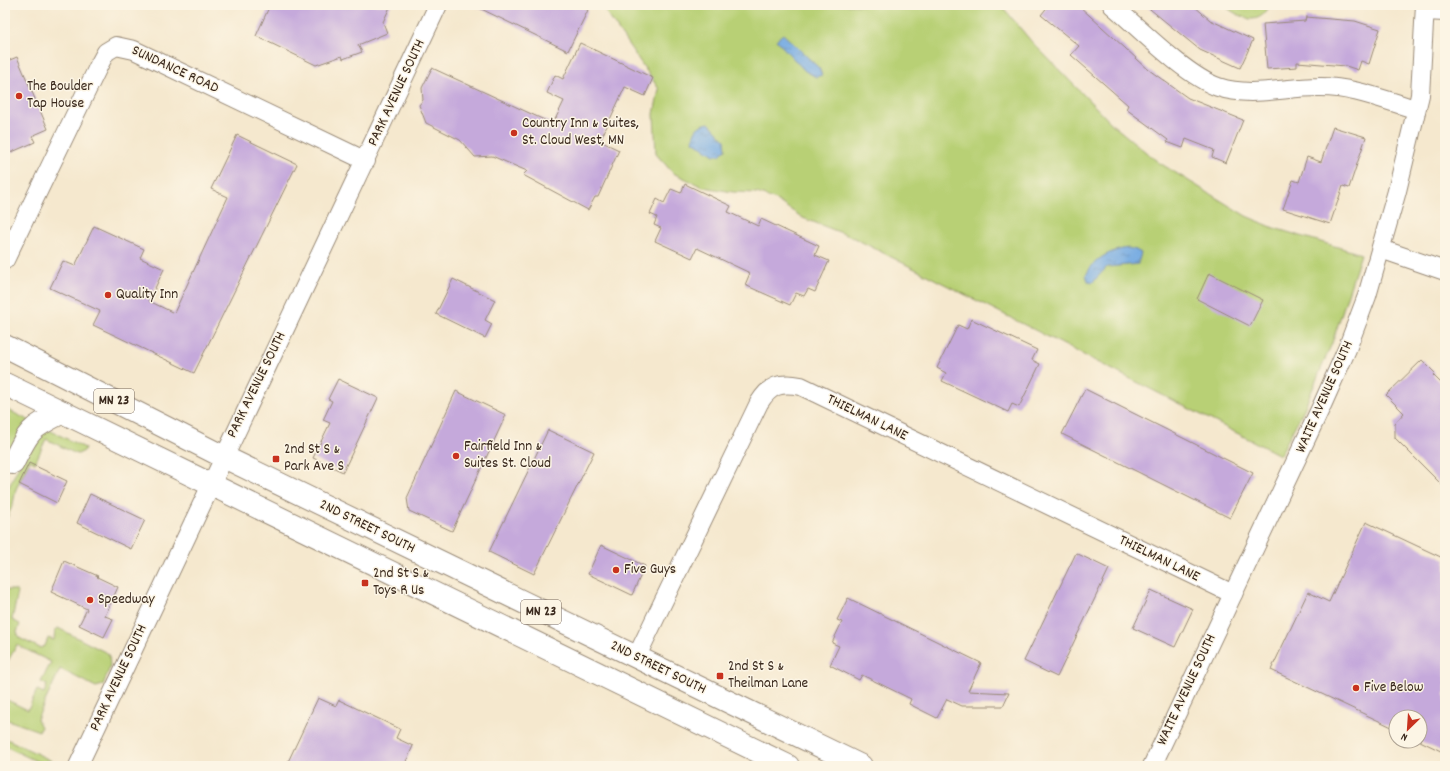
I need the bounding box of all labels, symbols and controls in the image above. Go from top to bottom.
street label: PARK AVENUE SOUTH [363,36,431,150]
street label: SUNDANCE ROAD [128,40,223,100]
place label: The Boulder Tap House [27,76,93,115]
marker: The Boulder Tap House [14,91,24,101]
place label: Country Inn & Suites, St. Cloud West, MN [522,113,639,152]
marker: Country Inn & Suites, St. Cloud West, MN [509,128,519,138]
place label: Quality Inn [116,284,178,306]
marker: Quality Inn [103,290,113,300]
street label: PARK AVENUE SOUTH [222,328,292,442]
street label: WAITE AVENUE SOUTH [1290,337,1360,457]
road number: MN 23 [94,389,134,413]
street label: THIELMAN LANE [823,389,911,447]
place label: Fairfield Inn & Suites St. Cloud [464,436,551,475]
place label: 2nd St S & Park Ave S [284,439,344,478]
marker: Fairfield Inn & Suites St. Cloud [451,451,461,461]
marker: 2nd St S & Park Ave S [271,454,281,464]
street label: 2ND STREET SOUTH [315,494,419,560]
street label: THIELMAN LANE [1115,530,1203,588]
place label: Five Guys [624,559,676,581]
place label: 2nd St S & Toys R Us [373,563,429,602]
marker: Five Guys [611,565,621,575]
marker: 2nd St S & Toys R Us [360,578,370,588]
place label: Speedway [98,589,155,611]
marker: Speedway [85,595,95,605]
road number: MN 23 [521,600,561,624]
street label: PARK AVENUE SOUTH [85,621,153,735]
street label: WAITE AVENUE SOUTH [1151,631,1223,749]
street label: 2ND STREET SOUTH [606,635,710,701]
place label: 2nd St S & Theilman Lane [728,656,809,695]
marker: 2nd St S & Theilman Lane [715,671,725,681]
place label: Five Below [1364,677,1424,699]
marker: Five Below [1351,683,1361,693]
north arrow [1388,709,1428,749]
text: N [1398,728,1410,745]

